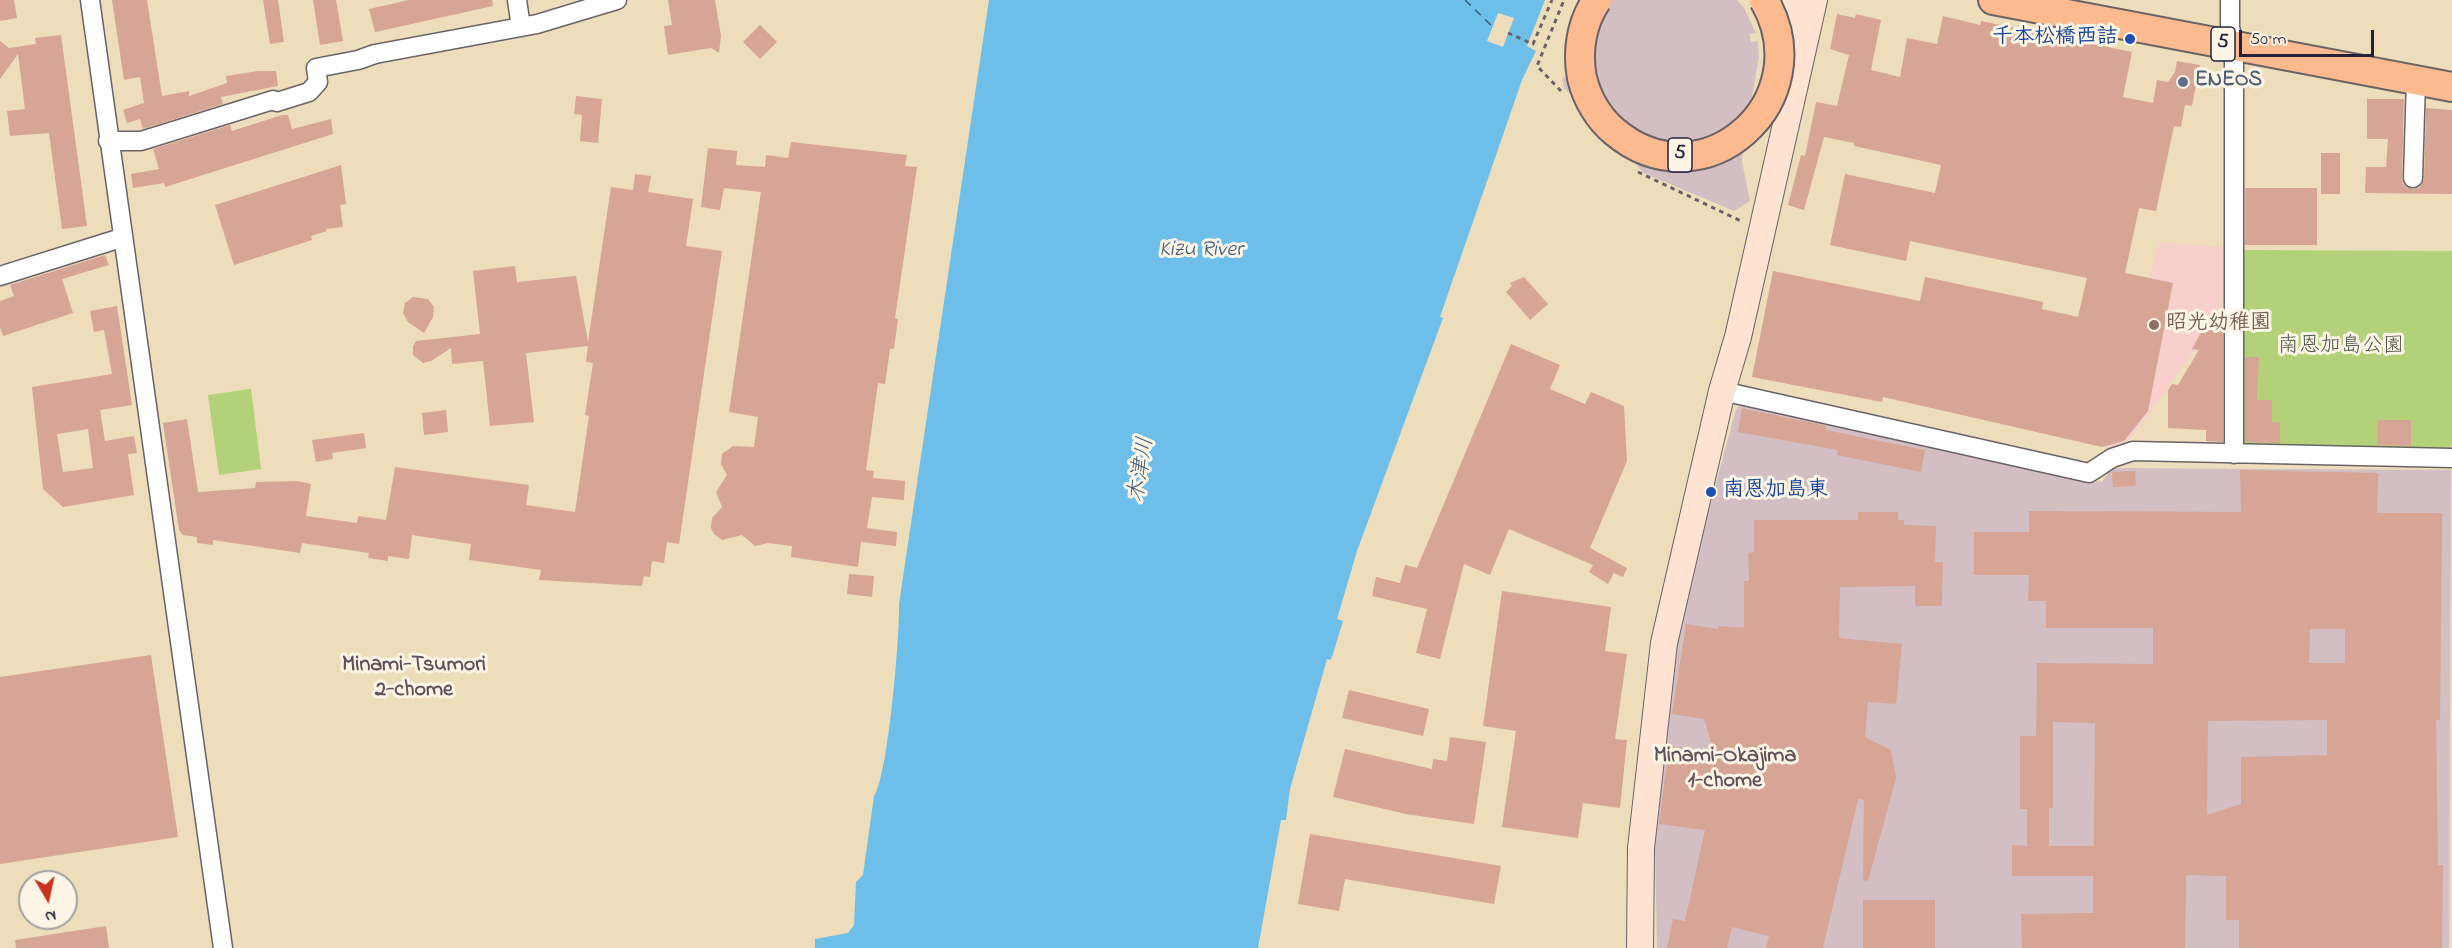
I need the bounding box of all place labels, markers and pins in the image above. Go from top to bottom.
place label: 千本松橋西詰 [1992,26,2118,52]
marker: 千本松橋西詰 [2123,32,2137,46]
place label: ENEOS [2195,69,2262,95]
marker: ENEOS [2176,75,2190,89]
place label: 昭光幼稚園 [2166,312,2271,338]
marker: 昭光幼稚園 [2147,318,2161,332]
place label: 南恩加島東 [1723,479,1828,505]
marker: 南恩加島東 [1704,485,1718,499]

